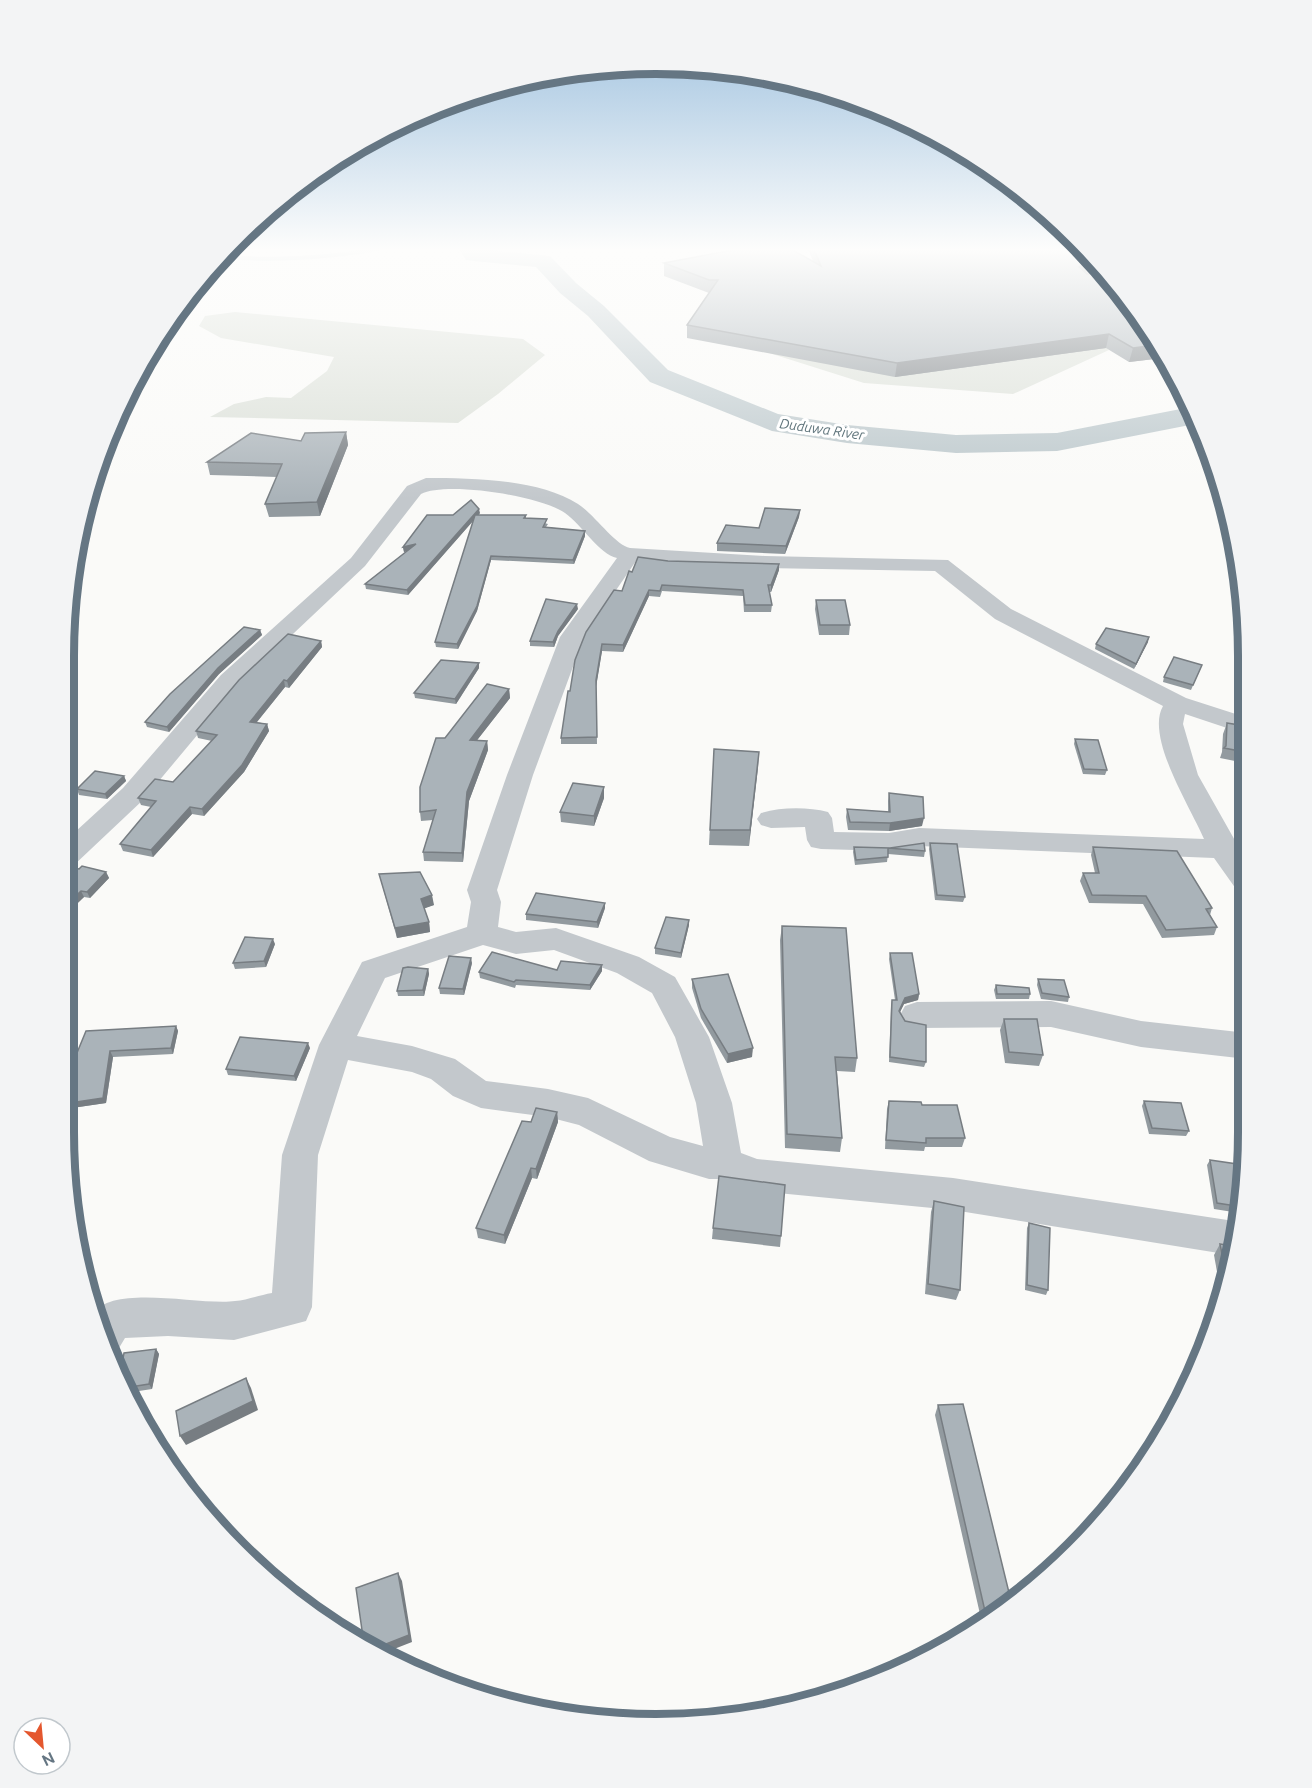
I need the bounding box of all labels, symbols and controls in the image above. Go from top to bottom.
water label: Duduwa River [779,415,866,443]
north arrow [12,1716,72,1776]
text: N [39,1749,58,1770]

